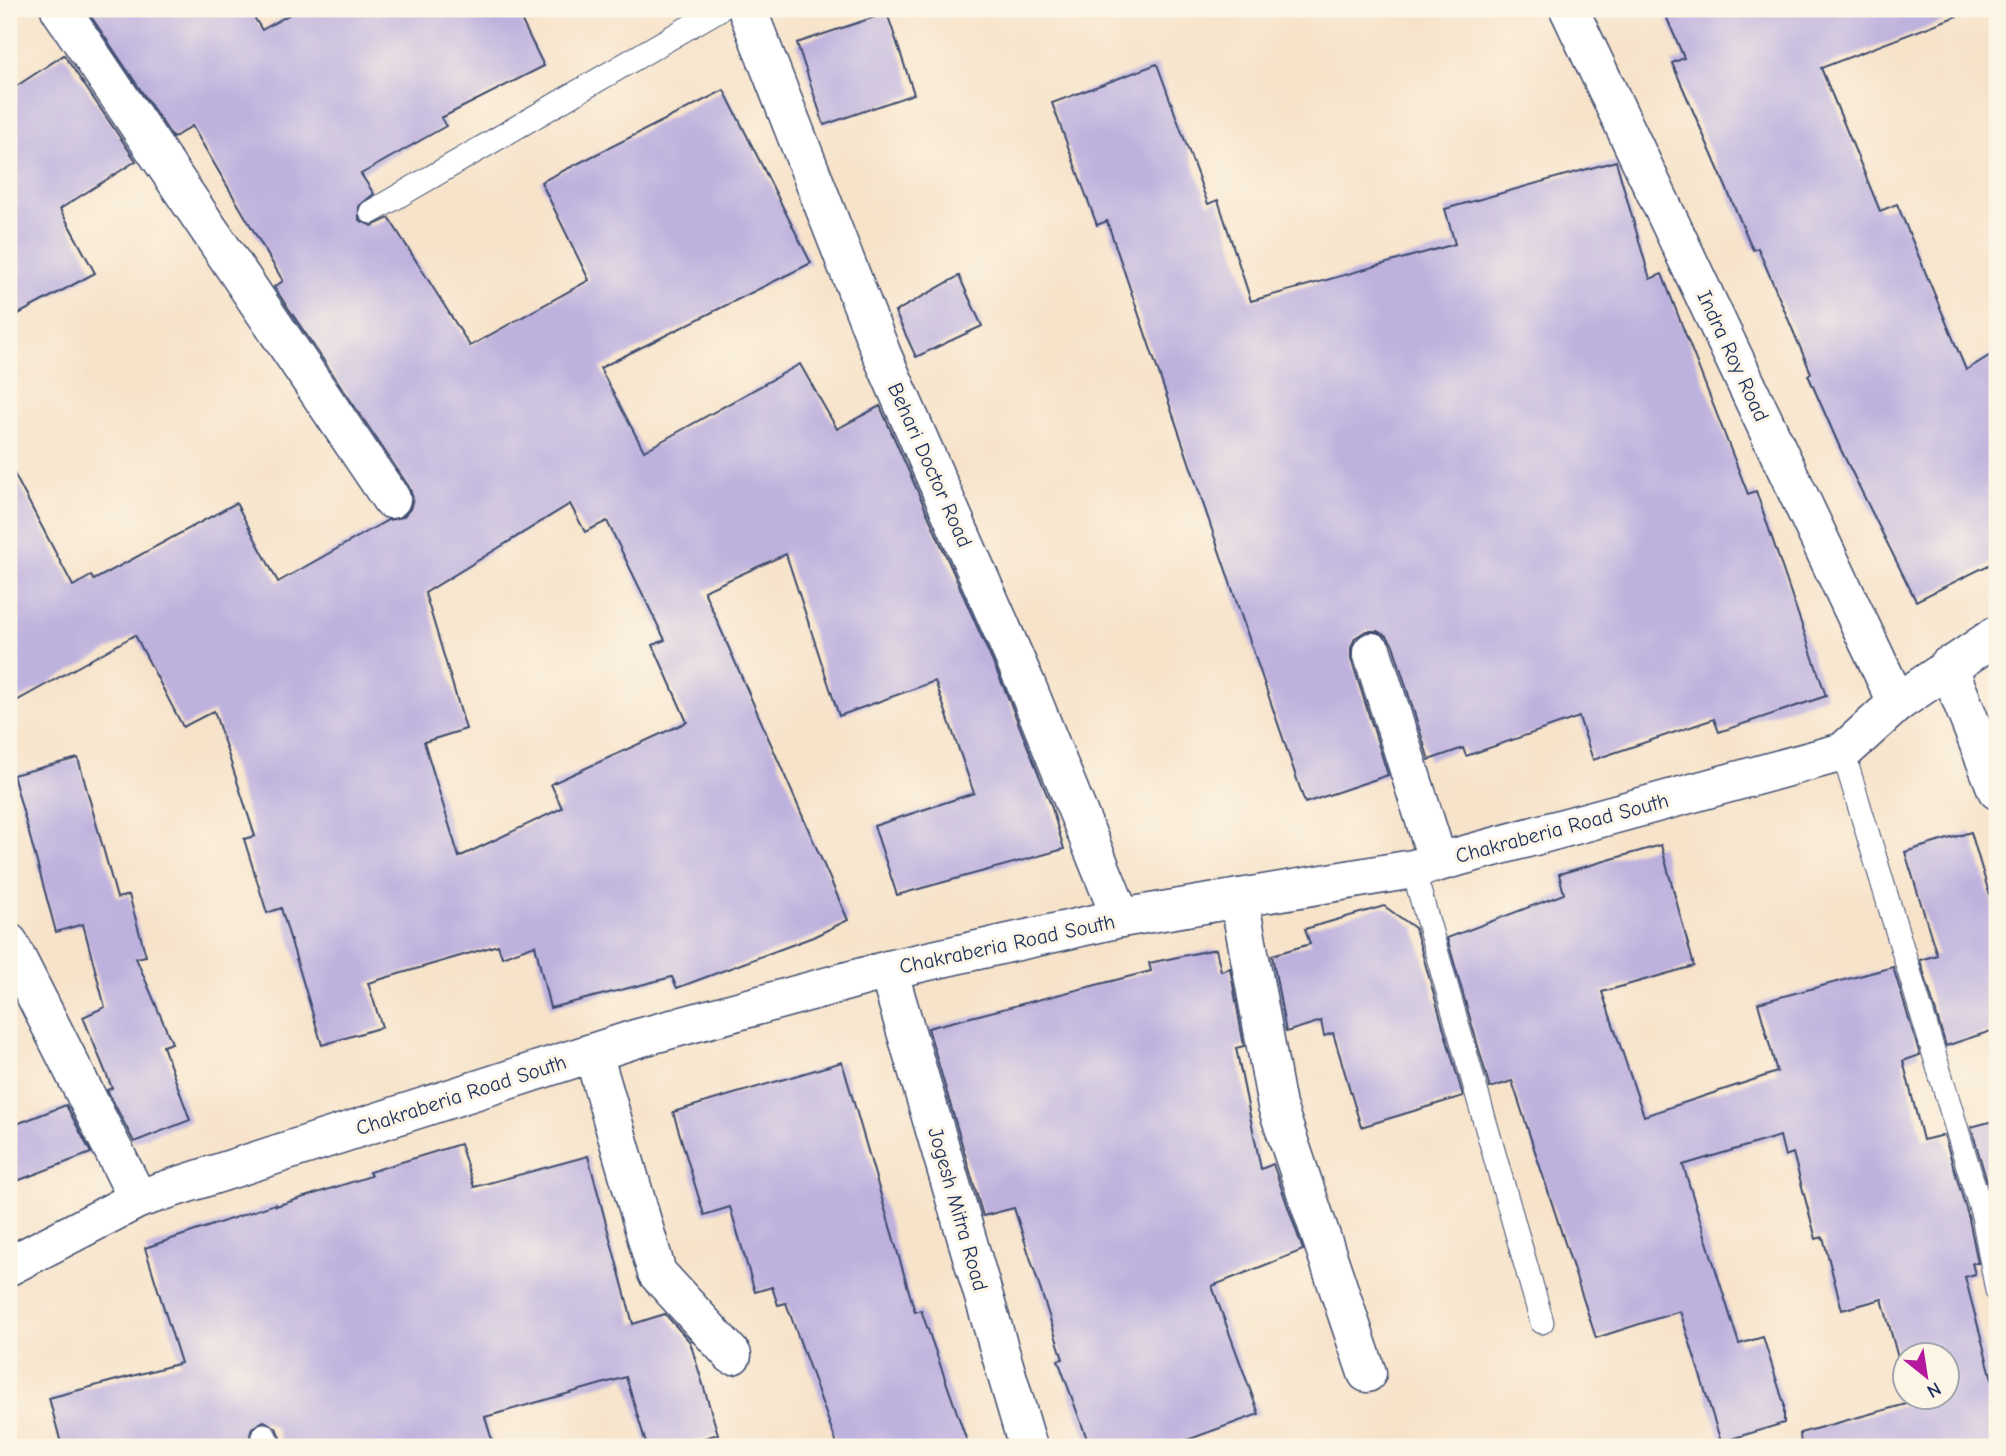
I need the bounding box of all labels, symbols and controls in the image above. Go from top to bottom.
street label: Indra Roy Road [1692,287,1774,425]
street label: Behari Doctor Road [883,379,977,551]
street label: Chakraberia Road South [1453,788,1671,868]
street label: Chakraberia Road South [897,909,1117,979]
street label: Chakraberia Road South [353,1050,569,1140]
street label: Jogesh Mitra Road [923,1125,993,1293]
north arrow [1890,1340,1960,1410]
text: N [1923,1377,1945,1402]

